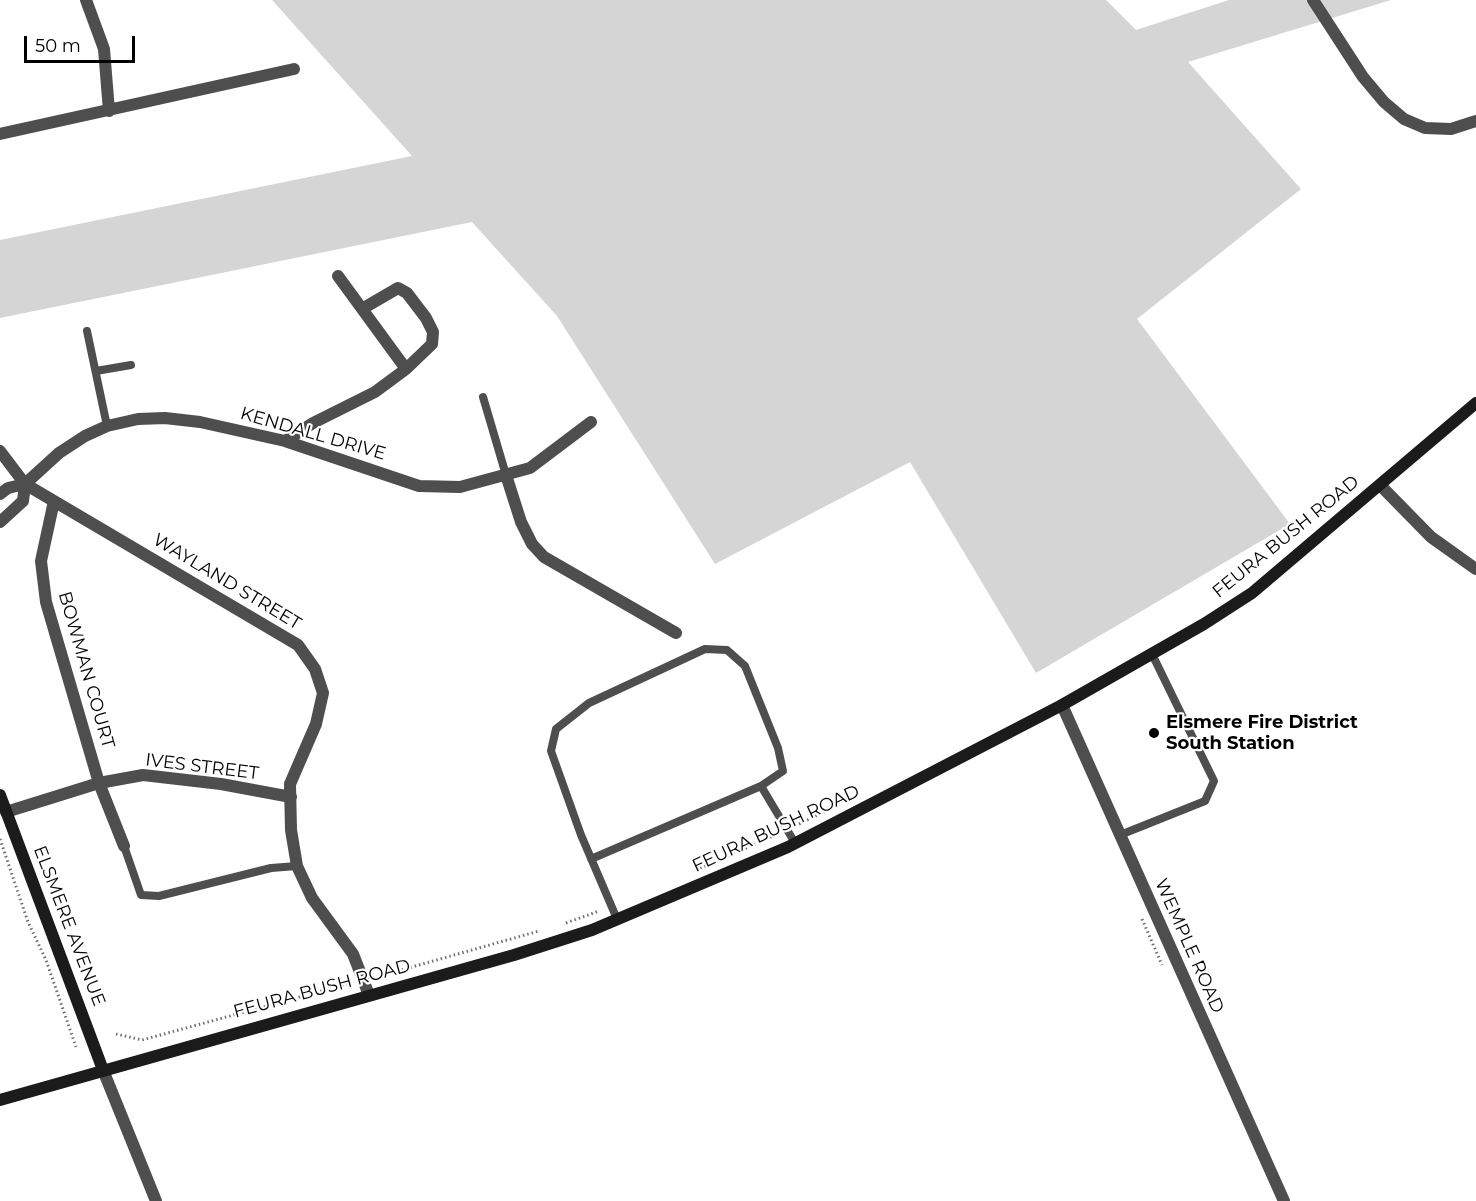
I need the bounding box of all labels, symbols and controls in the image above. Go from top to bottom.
scale bar [27,24,138,62]
text: 50 m [35,35,81,57]
street label: KENDALL DRIVE [238,403,388,465]
street label: FEURA BUSH ROAD [1208,471,1364,603]
street label: WAYLAND STREET [149,529,305,635]
street label: BOWMAN COURT [53,589,119,751]
place label: Elsmere Fire District South Station [1166,712,1358,754]
marker: Elsmere Fire District South Station [1147,726,1161,740]
street label: IVES STREET [144,749,260,785]
street label: FEURA BUSH ROAD [689,781,863,877]
street label: ELSMERE AVENUE [28,843,110,1009]
street label: WEMPLE ROAD [1150,875,1228,1017]
street label: FEURA BUSH ROAD [231,955,413,1023]

